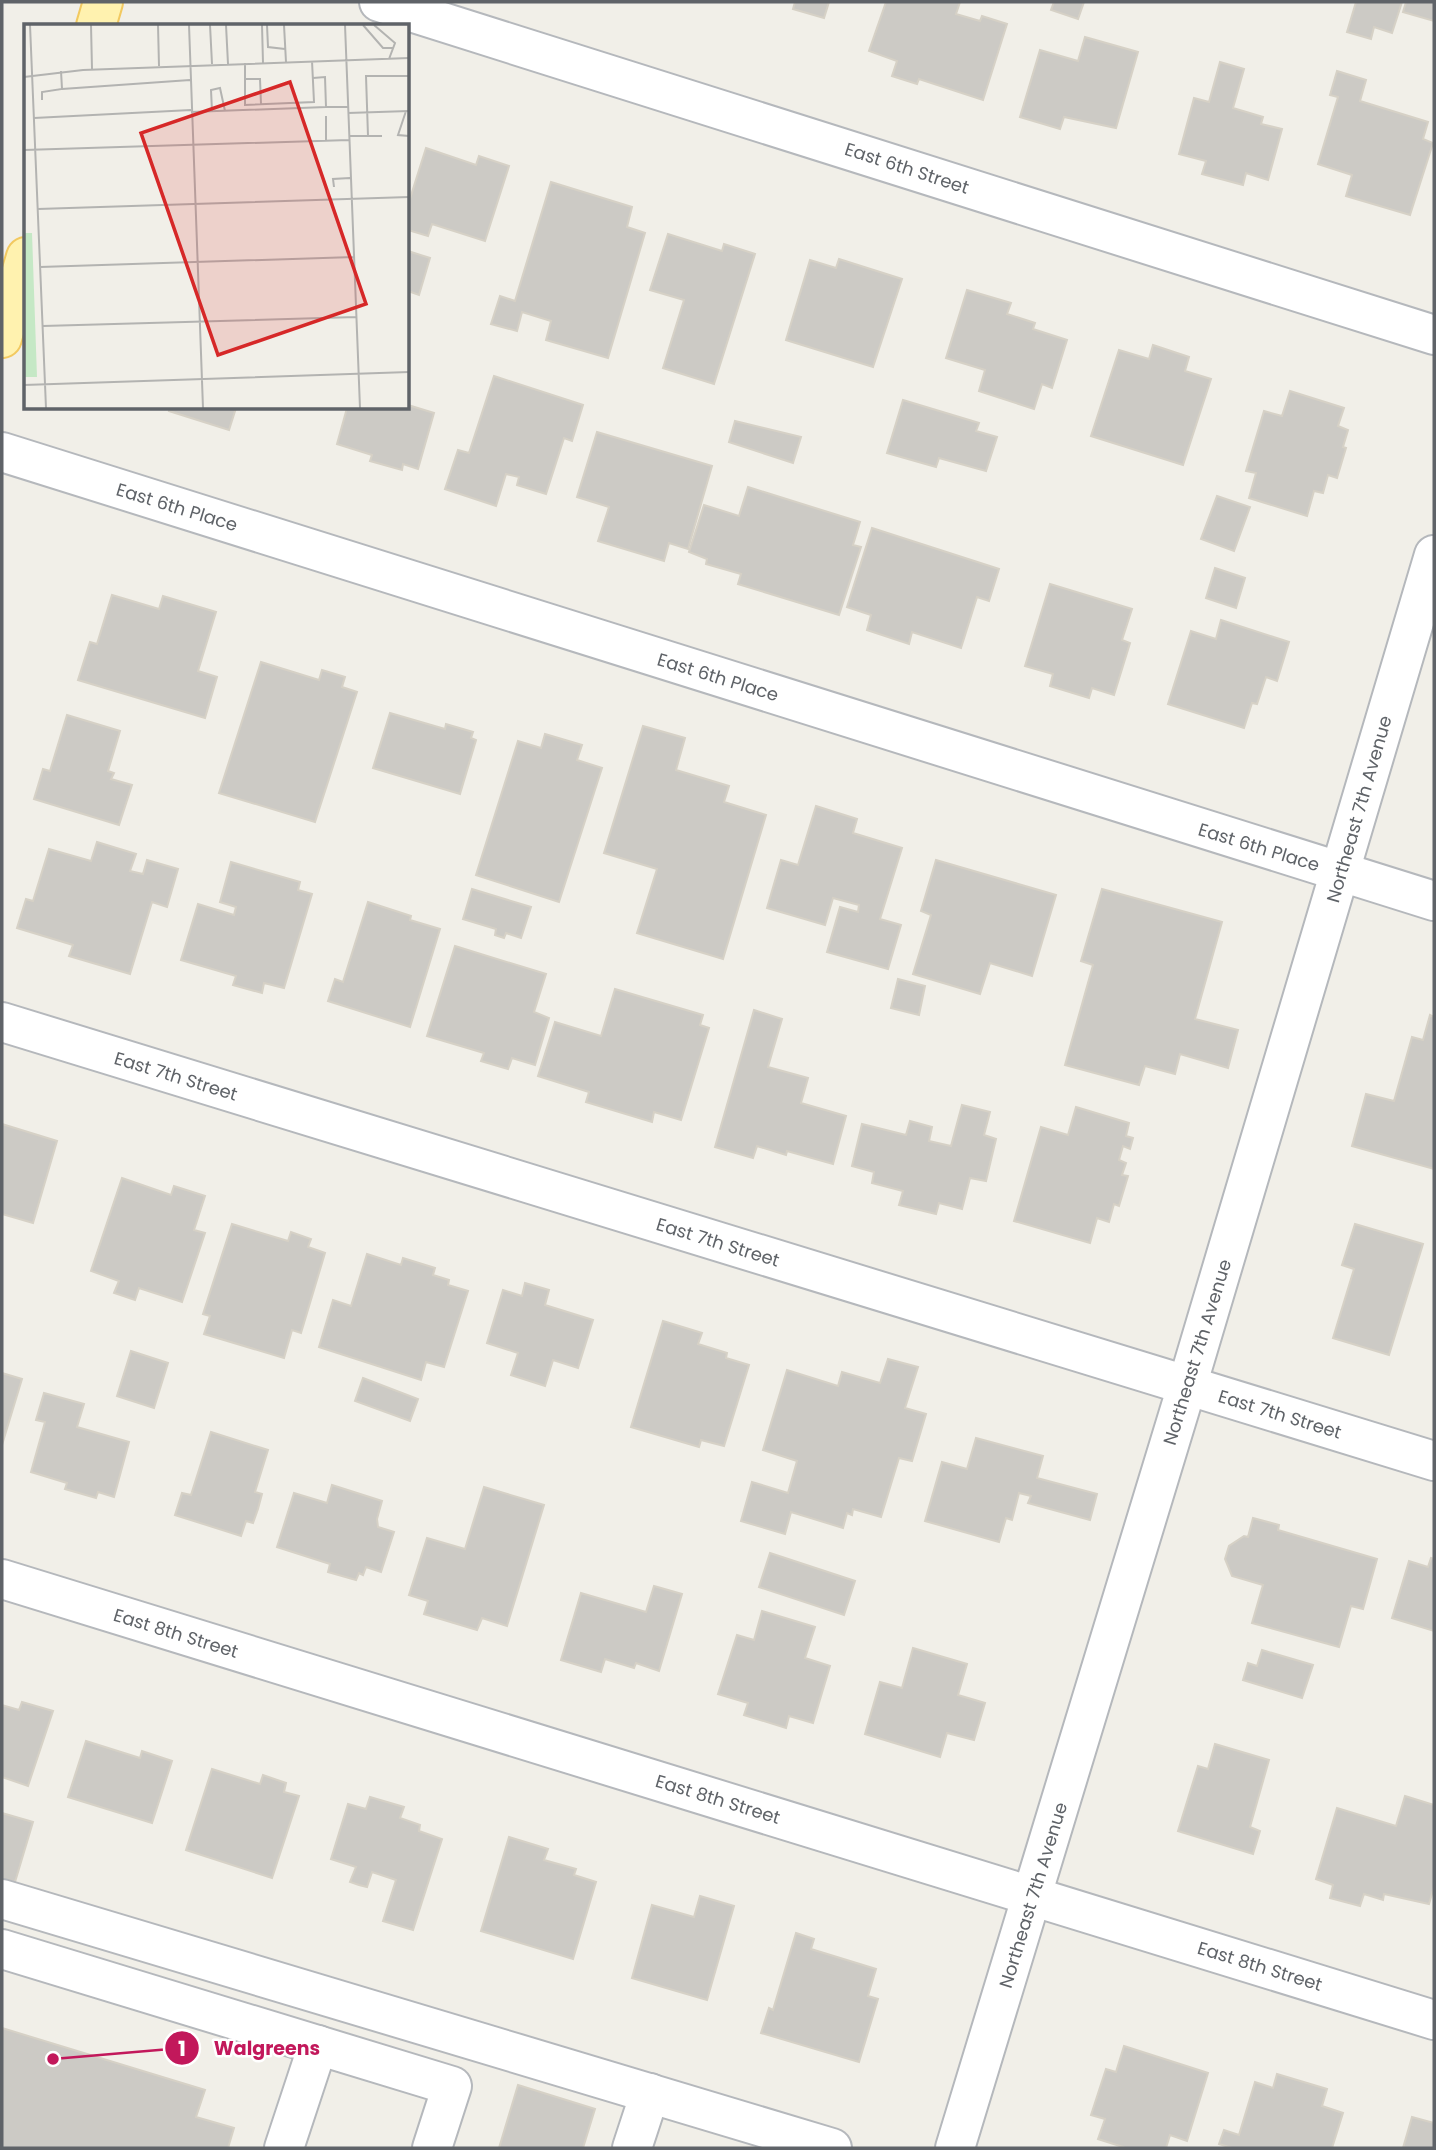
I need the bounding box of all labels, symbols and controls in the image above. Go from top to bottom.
inset map [24,24,410,410]
street label: East 6th Street [842,136,972,200]
street label: East 6th Place [113,477,241,537]
street label: East 6th Place [654,647,782,707]
street label: Northeast 7th Avenue [1320,713,1398,905]
street label: East 6th Place [1195,817,1323,877]
street label: East 7th Street [111,1045,241,1107]
street label: East 7th Street [653,1211,783,1273]
street label: Northeast 7th Avenue [1157,1256,1237,1448]
street label: East 7th Street [1215,1383,1345,1445]
street label: East 8th Street [111,1602,241,1664]
street label: East 8th Street [653,1768,783,1830]
street label: Northeast 7th Avenue [993,1799,1073,1991]
street label: East 8th Street [1195,1935,1325,1997]
callout: Walgreens [165,2028,334,2068]
text: 1 [178,2034,186,2063]
text: Walgreens [214,2035,320,2062]

